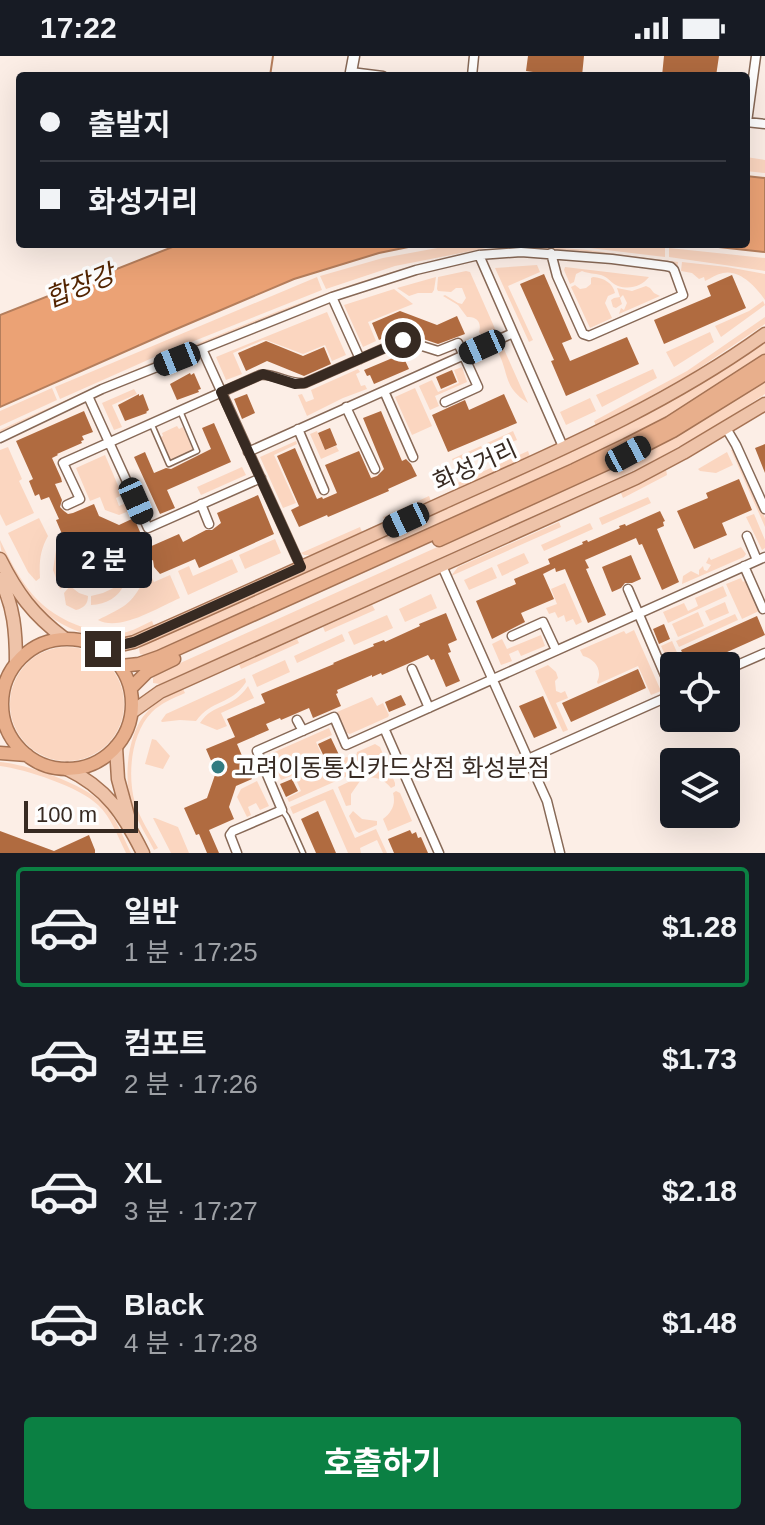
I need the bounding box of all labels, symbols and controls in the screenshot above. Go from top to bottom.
text: 17:22 [40,11,117,44]
text: 출발지 [88,108,171,141]
text: 화성거리 [88,185,198,218]
water label: 합장강 [41,257,122,313]
route start [385,322,421,358]
car [455,326,509,368]
car [150,339,204,379]
car [601,432,655,476]
street label: 화성거리 [429,435,521,495]
car [115,474,157,528]
car [379,499,433,541]
callout: 2 분 [55,533,151,589]
text: 2 분 [81,545,127,575]
route end [85,631,121,667]
map controls [660,652,740,828]
button: locate [660,652,740,732]
button: layers [660,748,740,828]
place label: 고려이동통신카드상점 화성분점 [234,754,550,781]
marker: 고려이동통신카드상점 화성분점 [209,758,227,776]
scale bar [24,797,138,833]
text: 100 m [36,802,97,827]
icon: car [28,891,100,963]
text: 일반 [124,895,179,928]
text: $1.28 [662,910,737,943]
text: 1 분 · 17:25 [124,937,258,967]
icon: car [28,1023,100,1095]
text: 컴포트 [124,1027,207,1060]
text: $1.73 [662,1042,737,1075]
text: 2 분 · 17:26 [124,1069,258,1099]
icon: car [28,1155,100,1227]
text: XL [124,1156,162,1189]
text: $2.18 [662,1174,737,1207]
text: 3 분 · 17:27 [124,1196,258,1226]
icon: car [28,1287,100,1359]
text: Black [124,1288,204,1321]
text: $1.48 [662,1306,737,1339]
text: 4 분 · 17:28 [124,1328,258,1358]
button: 호출하기 [24,1417,741,1509]

